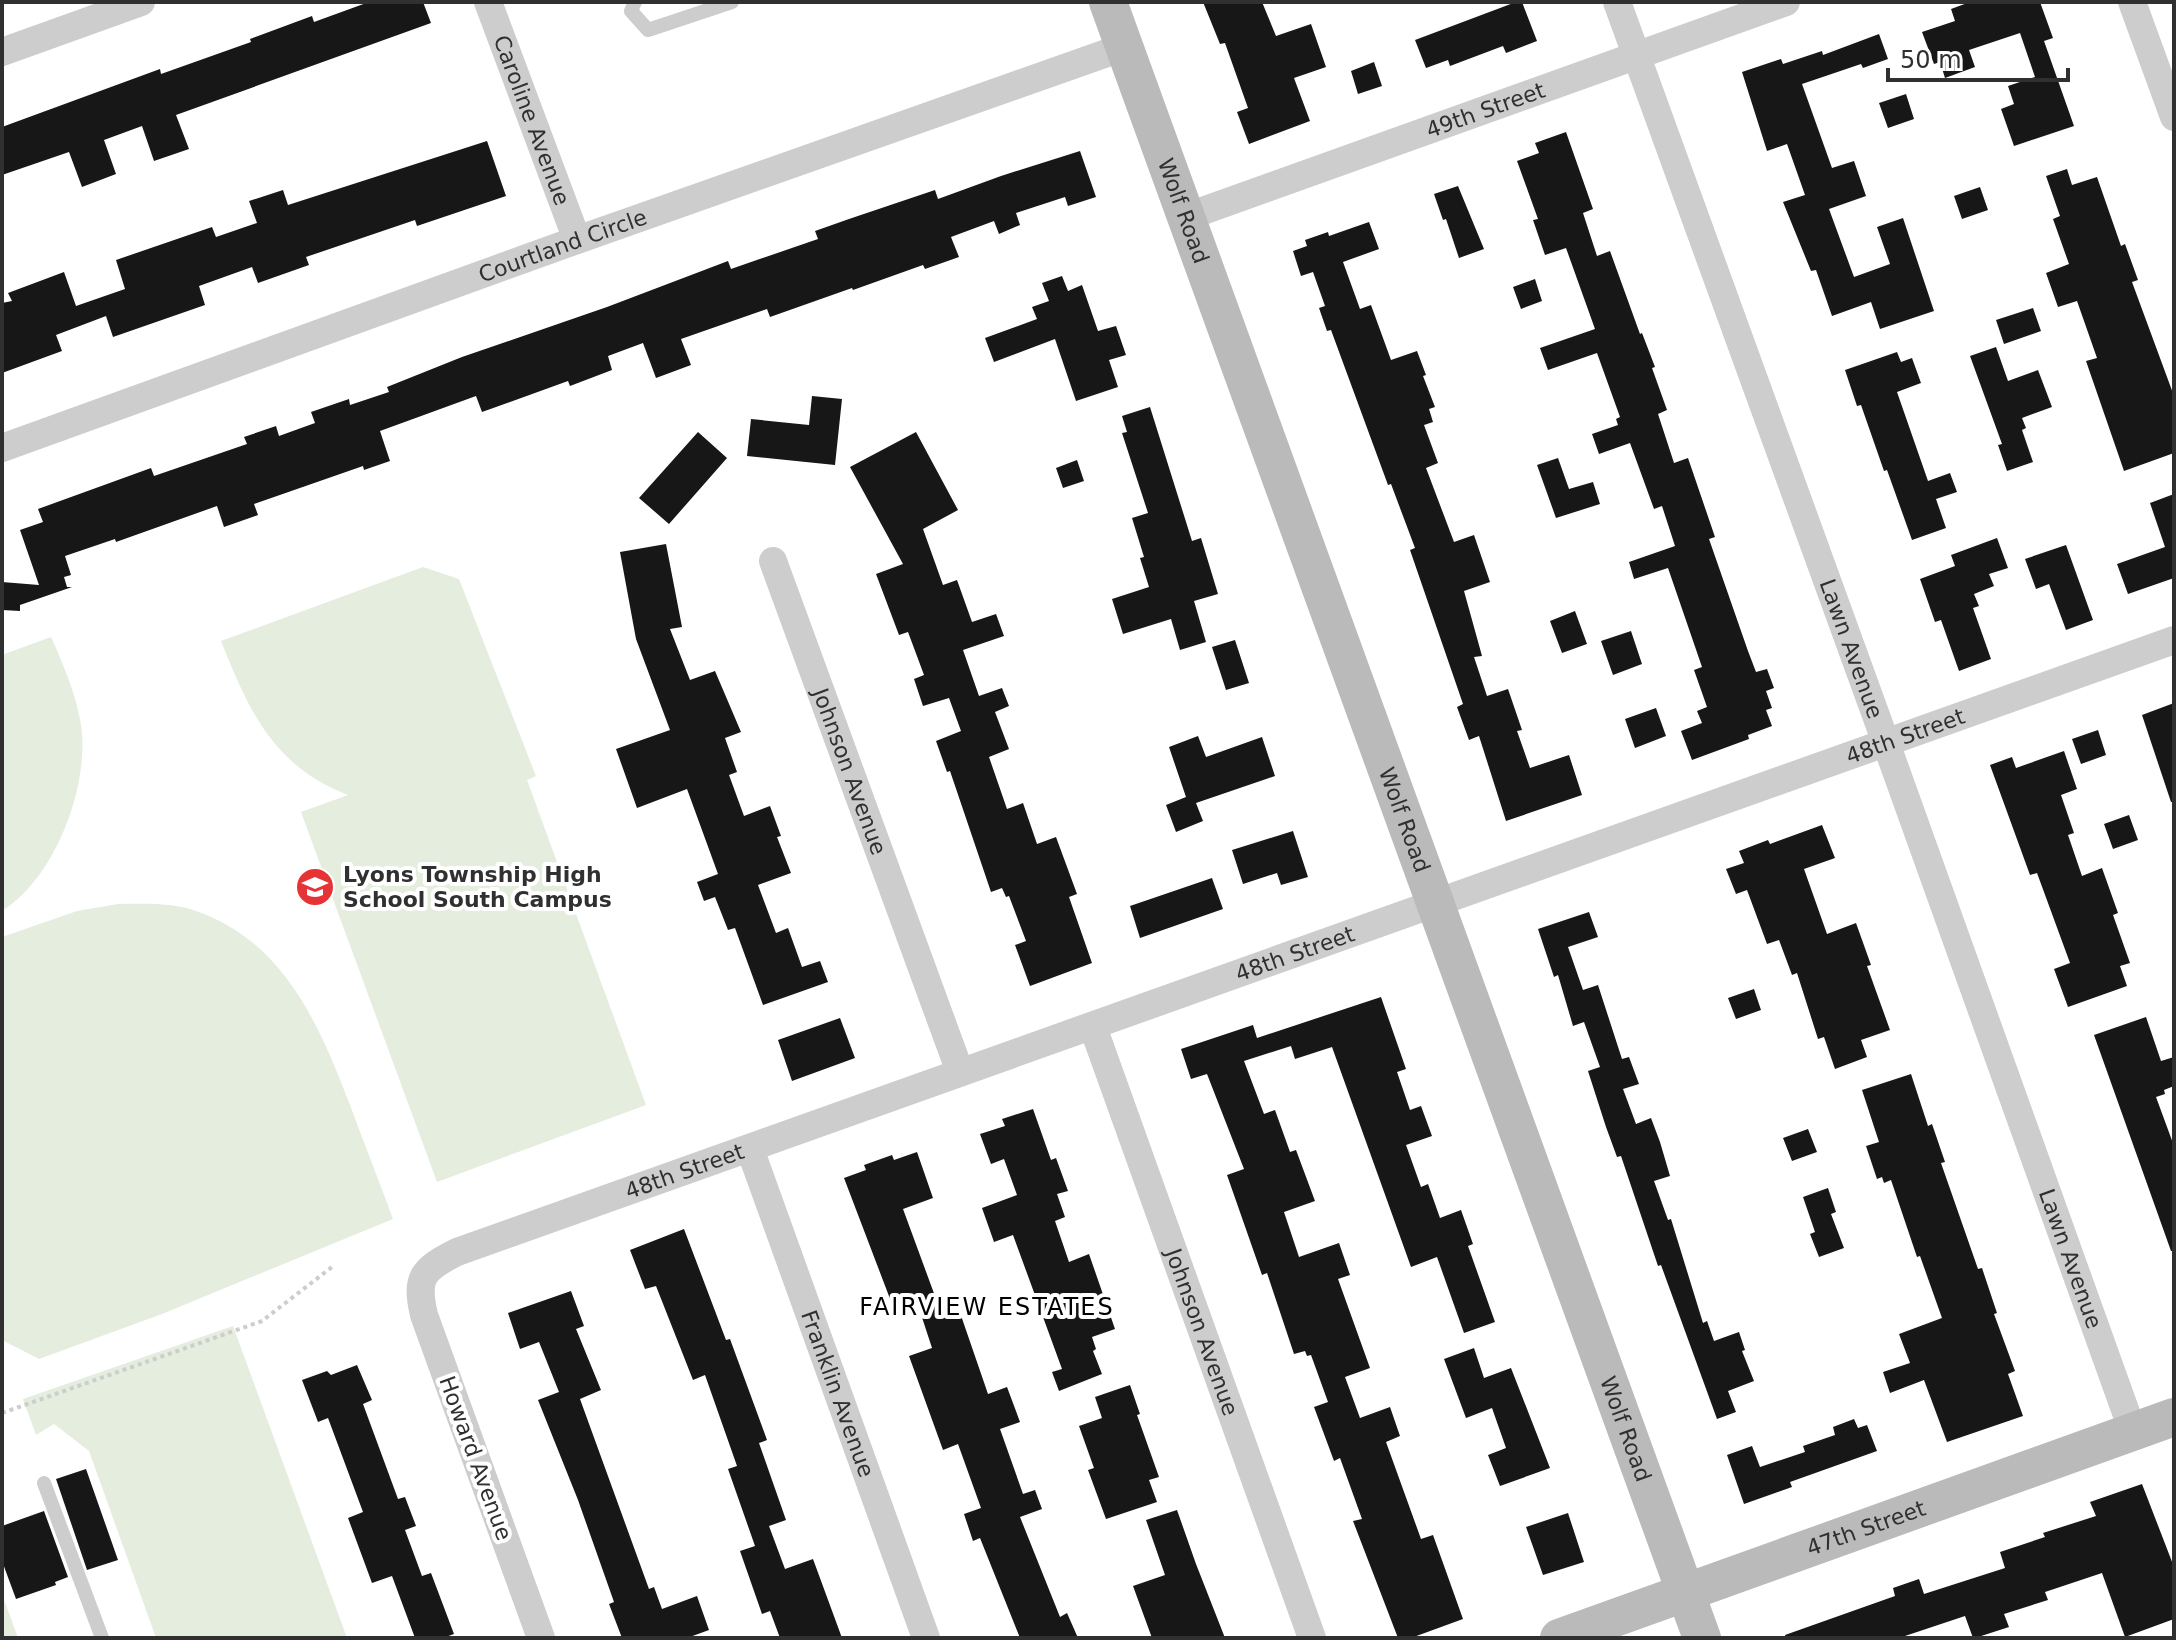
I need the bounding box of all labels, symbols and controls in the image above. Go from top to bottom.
street label: Caroline Avenue [489,32,575,209]
scale bar [1888,32,2068,82]
text: 50 m [1900,46,1962,74]
street label: 49th Street [1423,77,1549,143]
street label: Wolf Road [1153,155,1214,267]
street label: Courtland Circle [475,204,650,288]
street label: Lawn Avenue [1815,576,1888,722]
street label: Johnson Avenue [807,683,891,858]
street label: 48th Street [1843,703,1969,769]
street label: Wolf Road [1374,764,1435,876]
place label: Lyons Township High School South Campus [343,862,612,912]
school or university icon: Lyons Township High School South Campus [294,866,336,908]
street label: 48th Street [1232,921,1358,987]
street label: 48th Street [622,1139,748,1204]
street label: Lawn Avenue [2034,1186,2107,1332]
street label: Johnson Avenue [1160,1243,1243,1419]
district label: FAIRVIEW ESTATES [859,1293,1115,1321]
street label: Franklin Avenue [796,1307,879,1481]
street label: Howard Avenue [434,1373,517,1544]
street label: Wolf Road [1595,1373,1656,1485]
street label: 47th Street [1803,1495,1929,1561]

